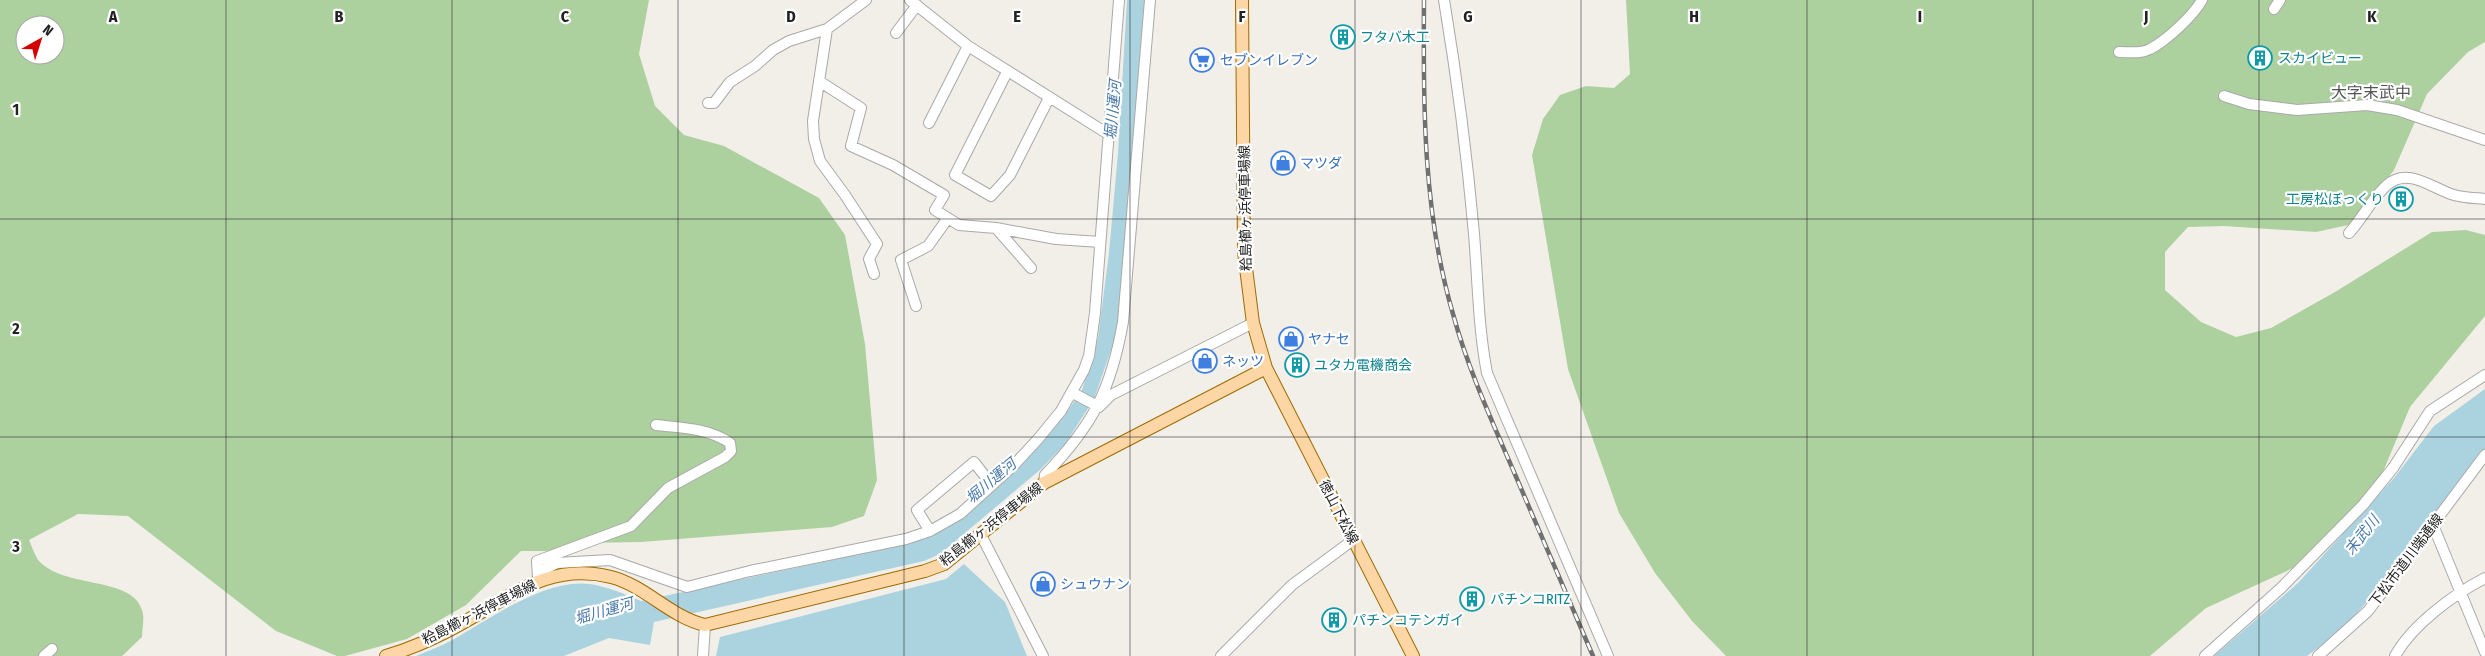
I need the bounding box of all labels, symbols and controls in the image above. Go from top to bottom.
text: A [108,7,118,26]
text: B [335,7,344,26]
text: C [561,7,570,26]
text: D [786,7,796,26]
text: E [1013,7,1021,26]
text: F [1238,7,1246,26]
text: G [1463,7,1473,26]
text: H [1689,7,1699,26]
text: I [1918,7,1922,26]
text: J [2143,7,2148,26]
text: K [2367,7,2377,26]
north arrow [15,15,65,65]
text: N [39,21,56,40]
building icon: フタバ木工 [1330,24,1356,50]
place label: フタバ木工 [1360,29,1430,46]
building icon: スカイビュー [2247,45,2273,71]
supermarket icon: セブンイレブン [1189,47,1215,73]
place label: スカイビュー [2278,50,2362,67]
place label: セブンイレブン [1220,52,1318,69]
water label: 堀川運河 [1101,76,1125,141]
district label: 大字末武中 [2331,83,2411,102]
text: 1 [13,100,19,119]
street label: 粭島櫛ヶ浜停車場線 [1236,145,1255,271]
shop icon: マツダ [1270,150,1296,176]
place label: マツダ [1300,155,1342,172]
building icon: 工房松ぼっくり [2388,186,2414,212]
place label: 工房松ぼっくり [2286,191,2384,208]
text: 2 [11,319,20,338]
shop icon: ヤナセ [1278,326,1304,352]
place label: ヤナセ [1308,331,1350,348]
shop icon: ネッツ [1192,348,1218,374]
building icon: ユタカ電機商会 [1284,352,1310,378]
place label: ネッツ [1222,353,1264,370]
place label: ユタカ電機商会 [1314,357,1412,374]
water label: 堀川運河 [962,453,1022,507]
street label: 徳山下松線 [1315,477,1362,547]
street label: 粭島櫛ヶ浜停車場線 [936,479,1046,570]
water label: 末武川 [2341,510,2384,558]
street label: 下松市道川端通線 [2366,510,2447,610]
text: 3 [11,537,20,556]
shop icon: シュウナン [1030,571,1056,597]
street label: 粭島櫛ヶ浜停車場線 [419,576,539,649]
place label: シュウナン [1060,576,1130,593]
building icon: パチンコRITZ [1459,586,1485,612]
place label: パチンコRITZ [1490,591,1571,608]
water label: 堀川運河 [573,593,638,628]
building icon: パチンコテンガイ [1321,607,1347,633]
place label: パチンコテンガイ [1352,612,1464,629]

